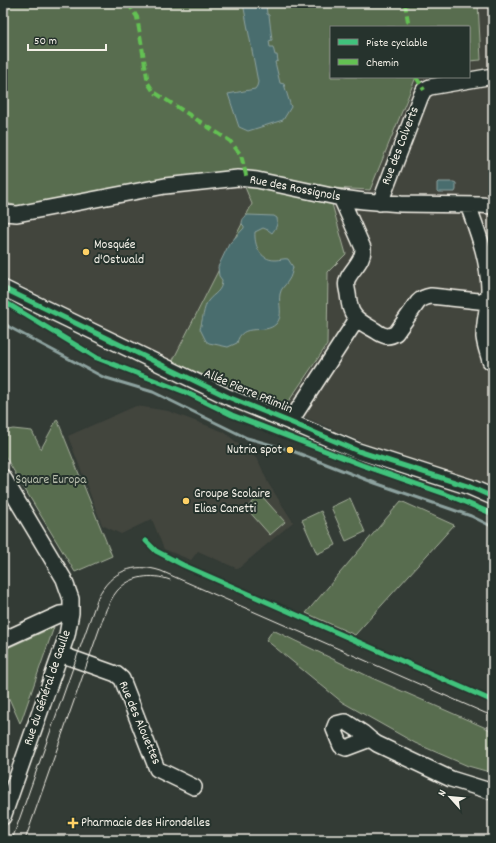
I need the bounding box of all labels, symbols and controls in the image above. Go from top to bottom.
scale bar [28,26,106,52]
legend [330,26,470,78]
text: 50 m [34,33,57,50]
text: Piste cyclable [366,35,427,52]
text: Chemin [366,55,399,72]
street label: Rue des Colverts [377,104,425,188]
street label: Rue des Rossignols [248,171,342,207]
place label: Mosquée d'Ostwald [94,236,144,270]
marker: Mosquée d'Ostwald [81,247,91,257]
street label: Allée Pierre Pflimlin [201,365,295,419]
place label: Nutria spot [227,441,282,460]
marker: Nutria spot [285,445,295,455]
park label: Square Europa [16,471,87,490]
place label: Groupe Scolaire Elias Canetti [194,485,271,519]
marker: Groupe Scolaire Elias Canetti [181,496,191,506]
street label: Rue du Général de Gaulle [19,627,77,748]
street label: Rue des Alouettes [113,678,165,768]
north arrow [430,777,470,817]
text: N [435,787,451,799]
place label: Pharmacie des Hirondelles [81,814,210,833]
marker: Pharmacie des Hirondelles [68,818,78,828]

